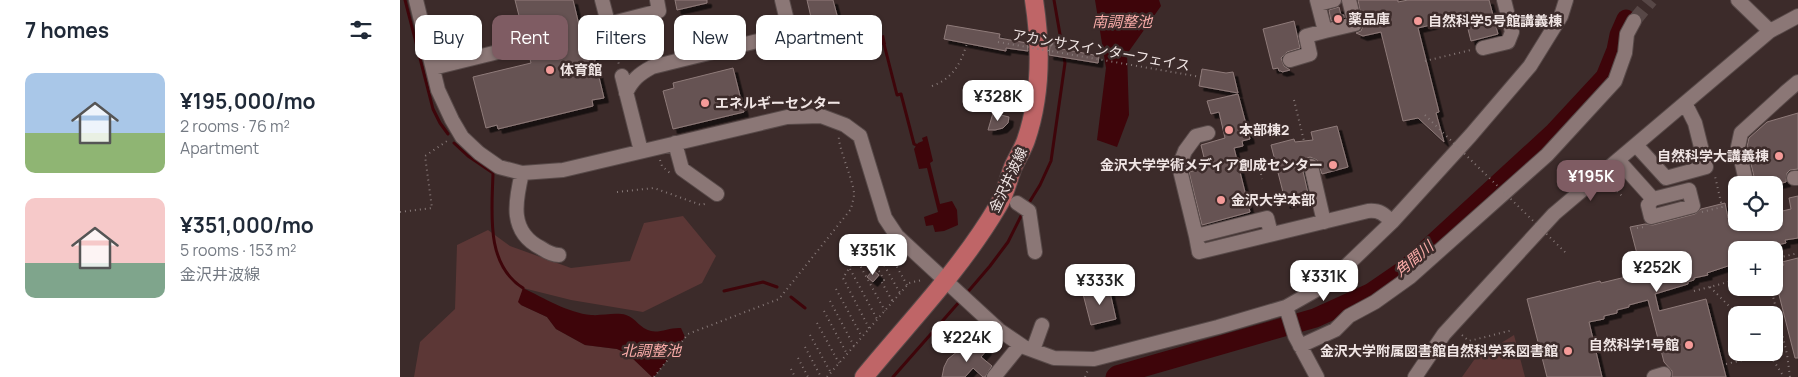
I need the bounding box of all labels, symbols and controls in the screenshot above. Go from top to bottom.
place label: 薬品庫 [1348,9,1390,28]
water label: 南調整池 [1092,11,1154,32]
place label: 自然科学5号館講義棟 [1428,11,1562,30]
marker: 薬品庫 [1332,13,1344,25]
chip: Buy [415,15,482,60]
chip: Rent [492,15,568,60]
chip: Filters [578,15,664,60]
chip: New [674,15,746,60]
chip: Apartment [756,15,882,60]
marker: 自然科学5号館講義棟 [1412,15,1424,27]
text: 7 homes [25,16,109,44]
icon: filters [347,16,375,44]
street label: アカンサスインターフェイス [1011,24,1192,75]
place label: 体育館 [560,60,602,79]
marker: 体育館 [544,64,556,76]
pin: ¥328K [963,80,1033,122]
text: ¥328K [974,85,1022,107]
text: ¥195,000/mo [180,87,315,115]
icon: home [65,93,125,153]
place label: エネルギーセンター [715,93,841,112]
marker: エネルギーセンター [699,97,711,109]
text: 2 rooms · 76 m² [180,115,290,137]
place label: 本部棟2 [1239,120,1289,139]
marker: 本部棟2 [1223,124,1235,136]
text: Apartment [180,137,259,159]
street label: 金沢井波線 [984,144,1031,216]
place label: 自然科学大講義棟 [1657,146,1769,165]
marker: 自然科学大講義棟 [1773,150,1785,162]
place label: 金沢大学学術メディア創成センター [1100,155,1323,174]
marker: 金沢大学学術メディア創成センター [1327,159,1339,171]
pin: ¥195K [1556,160,1626,202]
text: ¥195K [1568,165,1614,187]
map controls [1728,176,1783,361]
button: locate [1728,176,1783,231]
place label: 金沢大学本部 [1231,190,1315,209]
marker: 金沢大学本部 [1215,194,1227,206]
text: ¥351,000/mo [180,211,314,239]
icon: home [65,218,125,278]
pin: ¥351K [838,234,908,276]
water label: 角間川 [1390,235,1439,281]
text: 5 rooms · 153 m² [180,239,296,261]
text: ¥351K [850,239,896,261]
button: + [1728,241,1783,296]
pin: ¥252K [1622,250,1692,293]
text: ¥252K [1633,256,1681,278]
pin: ¥331K [1289,260,1359,302]
text: 金沢井波線 [180,263,260,285]
pin: ¥333K [1065,264,1135,306]
text: ¥331K [1301,265,1347,287]
text: ¥333K [1076,269,1124,291]
button: − [1728,306,1783,361]
pin: ¥224K [932,320,1002,363]
text: ¥224K [943,326,991,348]
place label: 自然科学1号館 [1589,335,1679,354]
marker: 自然科学1号館 [1683,339,1695,351]
water label: 北調整池 [621,340,683,361]
place label: 金沢大学附属図書館自然科学系図書館 [1320,341,1558,360]
marker: 金沢大学附属図書館自然科学系図書館 [1562,345,1574,357]

